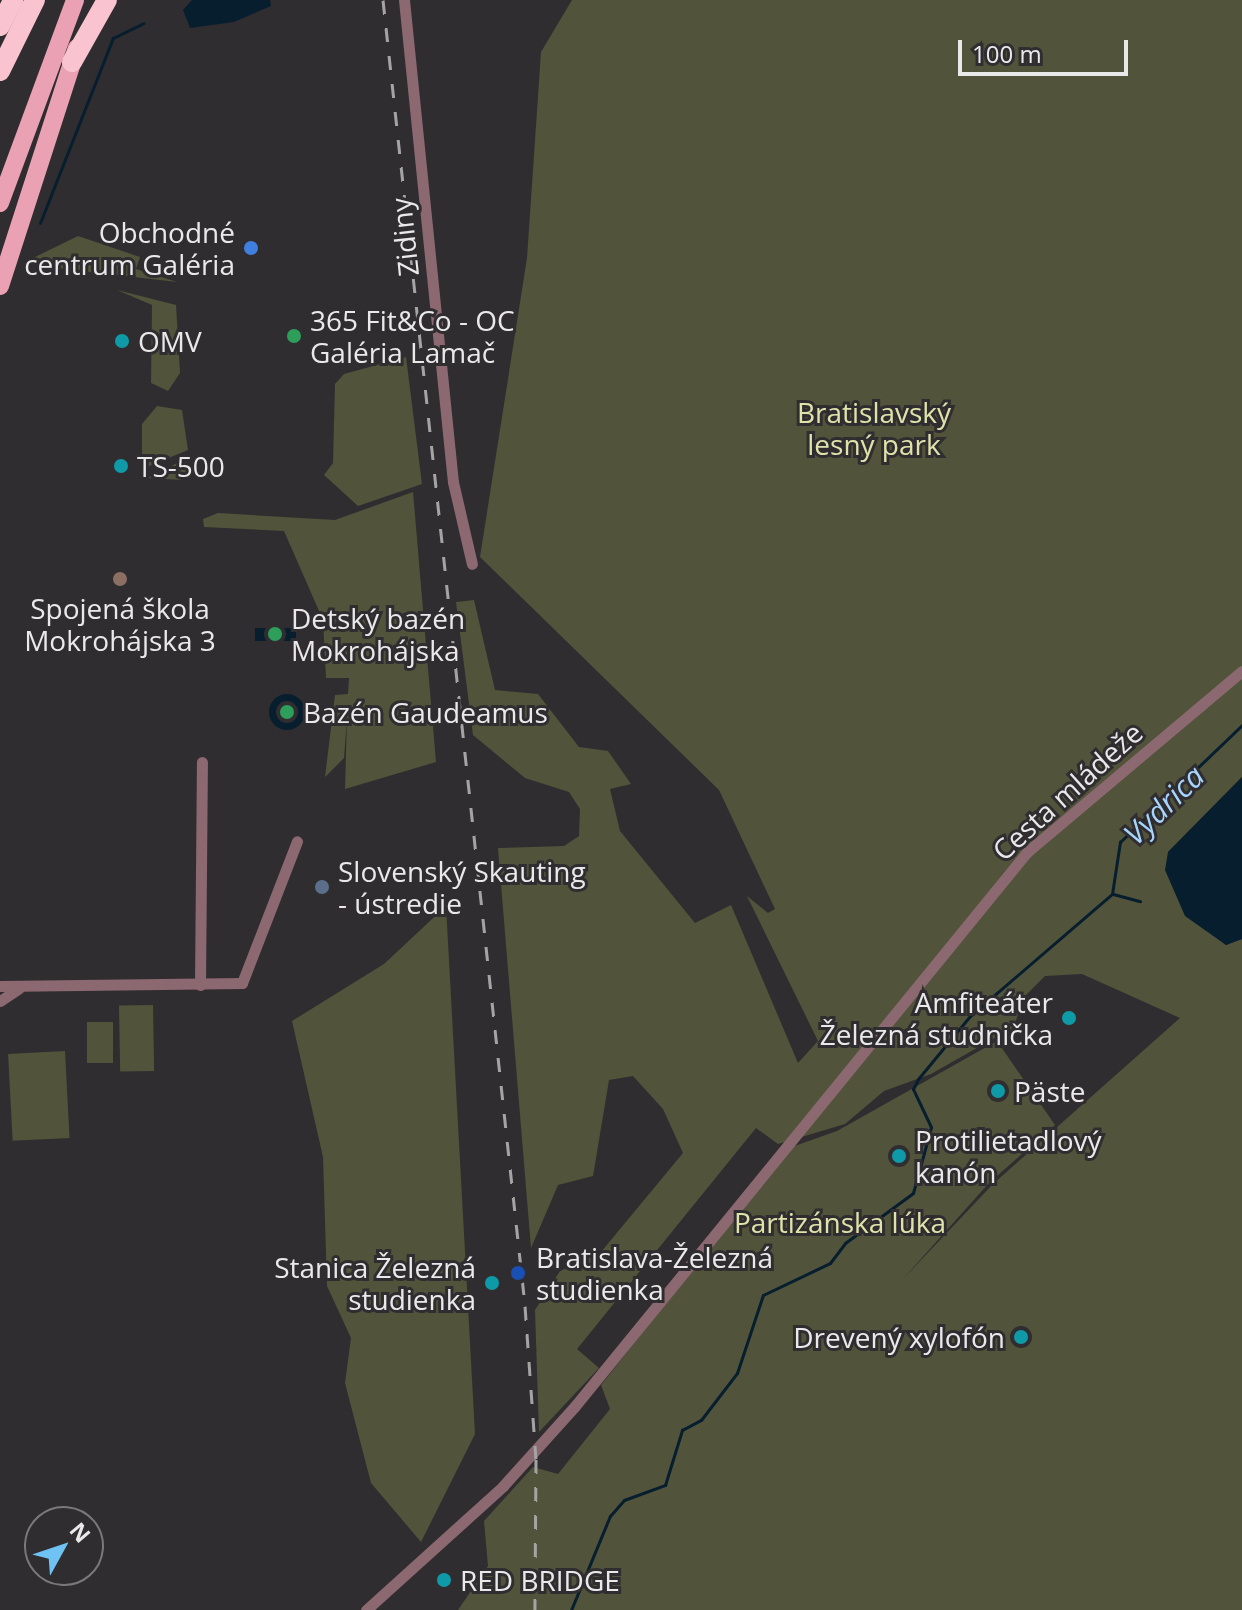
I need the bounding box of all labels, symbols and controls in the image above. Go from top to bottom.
scale bar [962,24,1132,74]
text: 100 m [972,37,1042,70]
street label: Zidiny [383,196,425,278]
place label: Obchodné centrum Galéria [24,215,235,281]
marker: Obchodné centrum Galéria [242,239,260,257]
place label: 365 Fit&Co - OC Galéria Lamač [310,303,515,369]
place label: OMV [138,324,202,358]
marker: 365 Fit&Co - OC Galéria Lamač [285,327,303,345]
marker: OMV [113,332,131,350]
park label: Bratislavský lesný park [797,395,951,461]
place label: TS-500 [137,449,225,483]
marker: TS-500 [112,457,130,475]
marker: Spojená škola Mokrohájska 3 [111,570,129,588]
place label: Spojená škola Mokrohájska 3 [24,591,216,657]
place label: Detský bazén Mokrohájska [291,601,465,667]
marker: Detský bazén Mokrohájska [266,625,284,643]
place label: Bazén Gaudeamus [303,695,548,729]
marker: Bazén Gaudeamus [278,703,296,721]
street label: Cesta mládeže [985,715,1149,867]
water label: Vydrica [1116,758,1212,852]
place label: Slovenský Skauting - ústredie [338,854,586,920]
marker: Slovenský Skauting - ústredie [313,878,331,896]
place label: Amfiteáter Železná studnička [820,985,1053,1051]
marker: Amfiteáter Železná studnička [1060,1009,1078,1027]
place label: Päste [1014,1074,1085,1108]
marker: Päste [989,1082,1007,1100]
place label: Protilietadlový kanón [915,1123,1102,1189]
marker: Protilietadlový kanón [890,1147,908,1165]
park label: Partizánska lúka [734,1205,946,1239]
place label: Bratislava-Železná studienka [536,1240,773,1306]
place label: Stanica Železná studienka [274,1250,476,1316]
marker: Bratislava-Železná studienka [507,1262,529,1284]
marker: Stanica Železná studienka [483,1274,501,1292]
place label: Drevený xylofón [793,1320,1005,1354]
marker: Drevený xylofón [1012,1328,1030,1346]
north arrow [24,1506,104,1586]
text: N [64,1515,98,1548]
place label: RED BRIDGE [460,1563,620,1597]
marker: RED BRIDGE [435,1571,453,1589]

